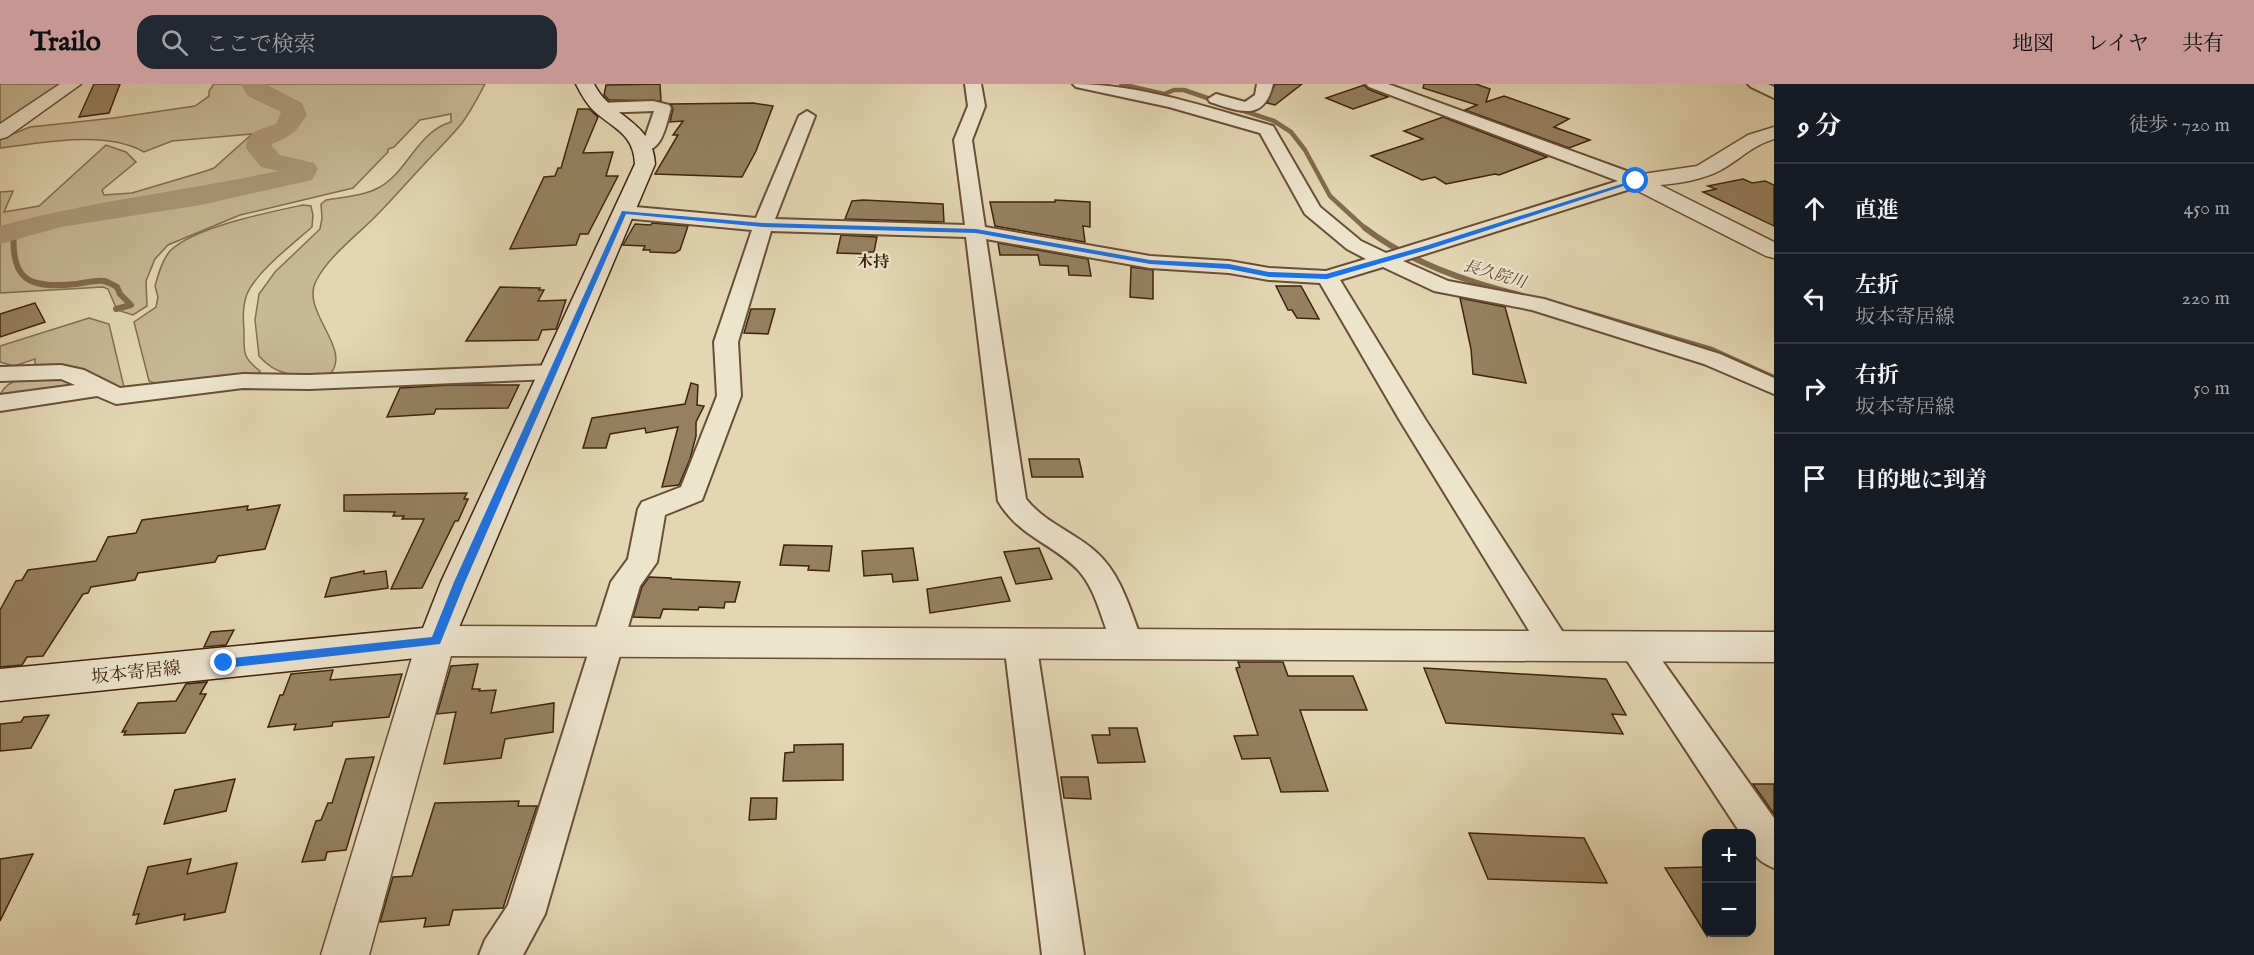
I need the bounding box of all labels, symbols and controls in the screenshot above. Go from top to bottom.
search box [137,15,557,69]
text: Trailo [30,25,101,60]
icon: search [158,26,191,59]
text: ここで検索 [206,31,316,59]
text: 地図 [2012,31,2054,58]
text: レイヤ [2087,31,2149,58]
text: 共有 [2182,31,2224,58]
text: 9 分 [1798,110,1841,143]
text: 徒歩 · 720 m [2128,113,2230,138]
route start [1622,167,1648,193]
icon: ahead [1798,192,1831,225]
text: 450 m [2183,196,2230,221]
text: 直進 [1855,197,1899,225]
district label: 木持 [857,253,889,273]
water label: 長久院川 [1461,256,1530,294]
text: 左折 [1855,272,1899,300]
icon: left [1798,282,1831,315]
text: 220 m [2182,286,2230,311]
text: 坂本寄居線 [1855,305,1955,330]
text: 右折 [1855,362,1899,390]
icon: right [1798,372,1831,405]
text: 50 m [2193,376,2230,401]
text: 坂本寄居線 [1855,395,1955,420]
icon: arrive [1798,462,1831,495]
text: 目的地に到着 [1855,467,1987,495]
route end [210,649,236,675]
street label: 坂本寄居線 [90,657,182,690]
map controls [1702,829,1756,937]
button: + [1702,829,1756,883]
button: − [1702,883,1756,937]

